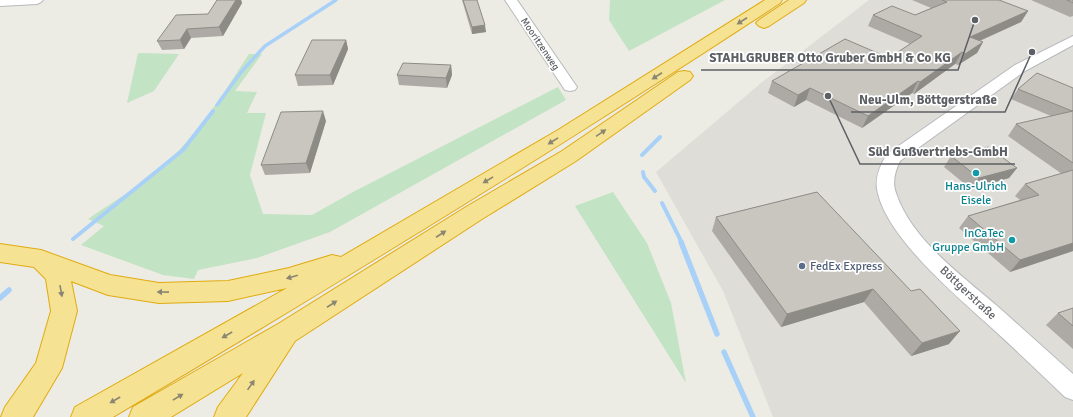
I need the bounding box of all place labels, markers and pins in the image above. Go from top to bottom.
callout: STAHLGRUBER Otto Gruber GmbH & Co KG [701,45,958,70]
callout: Neu-Ulm, Böttgerstraße [851,87,1005,112]
callout: Süd Gußvertriebs-GmbH [860,139,1015,164]
marker: Hans-Ulrich Eisele [971,168,981,178]
place label: Hans-Ulrich Eisele [945,179,1007,208]
place label: InCaTec Gruppe GmbH [932,226,1004,255]
marker: InCaTec Gruppe GmbH [1007,235,1017,245]
place label: FedEx Express [810,259,883,274]
marker: FedEx Express [797,261,807,271]

